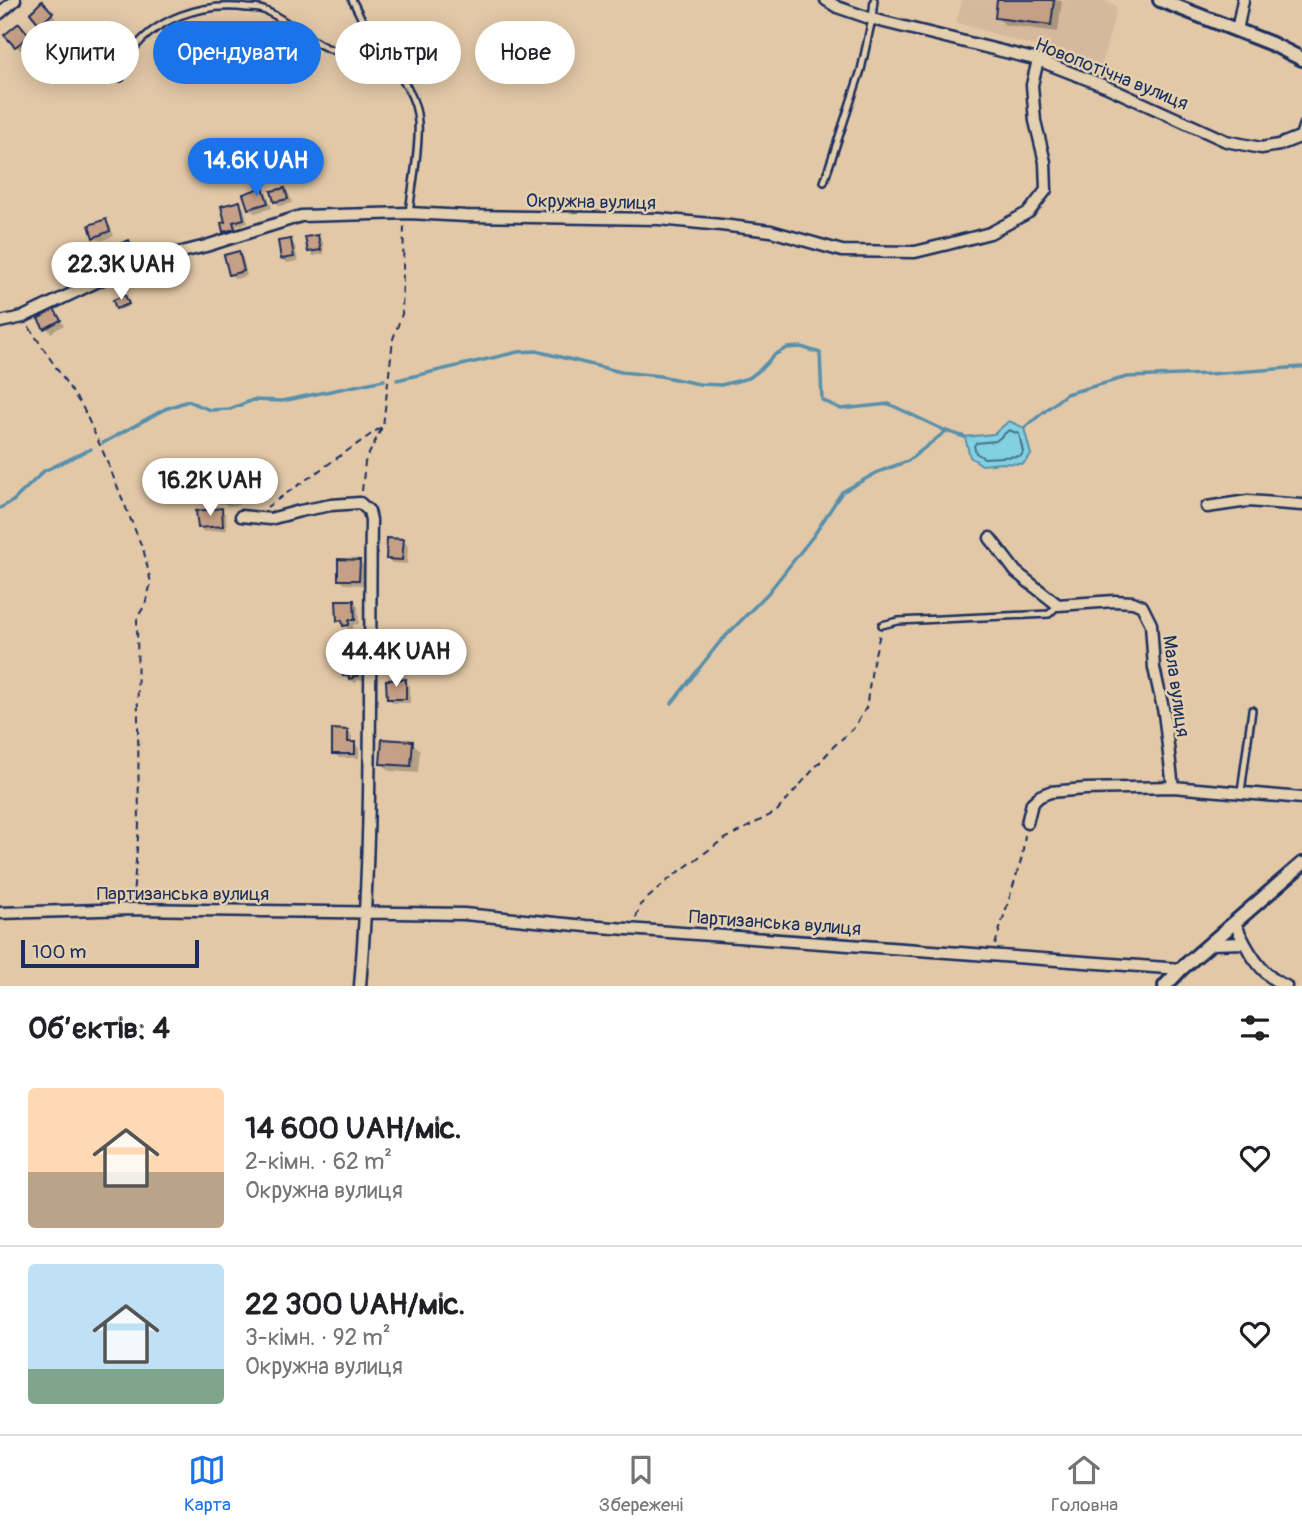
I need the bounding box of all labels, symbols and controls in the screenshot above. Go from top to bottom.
chip: Купити [21,21,139,84]
chip: Орендувати [153,21,321,84]
chip: Фільтри [335,21,461,84]
chip: Нове [475,21,575,84]
street label: Новопотічна вулиця [1031,32,1192,116]
pin: 14.6K UAH [176,138,336,198]
text: 14.6K UAH [204,146,308,175]
street label: Окружна вулиця [526,189,656,215]
pin: 22.3K UAH [41,243,201,302]
text: 22.3K UAH [67,250,175,279]
pin: 16.2K UAH [130,458,290,518]
text: 16.2K UAH [158,466,262,495]
pin: 44.4K UAH [316,630,476,689]
street label: Мала вулиця [1157,634,1195,738]
text: 44.4K UAH [342,637,450,666]
street label: Партизанська вулиця [97,882,269,906]
street label: Партизанська вулиця [688,905,862,941]
scale bar [21,937,200,969]
text: 100 m [32,940,86,964]
icon: filters [1236,1009,1274,1047]
text: Об’єктів: 4 [28,1010,170,1047]
text: 14 600 UAH/міс. [245,1110,462,1147]
icon: home [84,1116,168,1200]
icon: heart [1236,1139,1274,1177]
text: 2-кімн. · 62 m² [245,1147,392,1176]
text: Окружна вулиця [245,1176,403,1205]
text: 22 300 UAH/міс. [245,1286,465,1323]
icon: home [84,1292,168,1376]
icon: heart [1236,1315,1274,1353]
text: 3-кімн. · 92 m² [245,1323,391,1352]
text: Окружна вулиця [245,1352,403,1381]
tab: Карта [184,1451,231,1517]
tab: Збережені [599,1451,683,1517]
tab: Головна [1051,1451,1118,1517]

